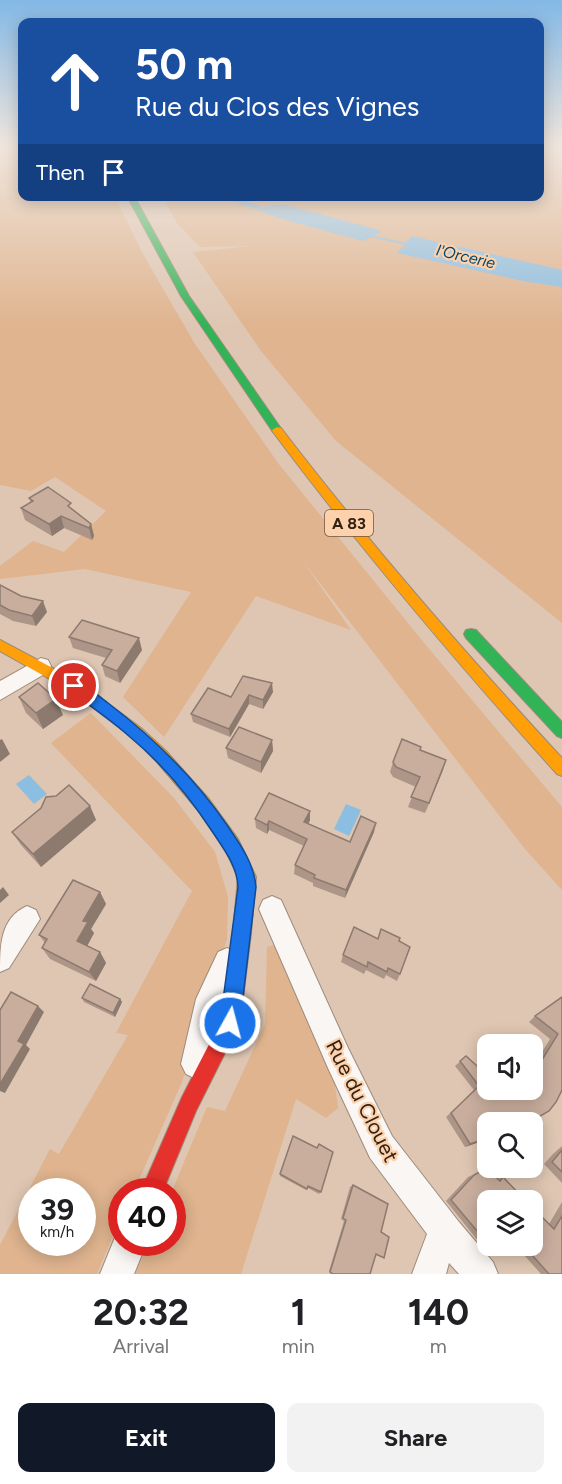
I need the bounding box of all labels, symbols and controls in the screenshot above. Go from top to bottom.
text: 50 m [135,39,233,90]
icon: ahead [36,42,114,120]
text: Rue du Clos des Vignes [135,90,419,123]
icon: arrive [97,156,130,189]
text: Then [36,159,85,186]
water label: l'Orcerie [435,240,497,273]
road number: A 83 [325,510,373,536]
pin [48,660,99,711]
icon: arrive [57,669,90,702]
position arrow [198,991,262,1055]
map controls [477,1034,543,1256]
button: sound [477,1034,543,1100]
street label: Rue du Clouet [321,1035,404,1166]
button: search [477,1112,543,1178]
speed limit sign: 40 [108,1178,186,1256]
button: layers [477,1190,543,1256]
text: 39 [40,1191,74,1228]
text: km/h [40,1223,74,1241]
text: 20:32 [93,1291,189,1334]
text: 1 [291,1291,306,1334]
text: 140 [408,1291,469,1334]
text: Arrival [113,1334,169,1358]
text: min [282,1334,315,1358]
text: m [430,1334,447,1358]
button: Exit [18,1403,275,1472]
button: Share [287,1403,544,1472]

